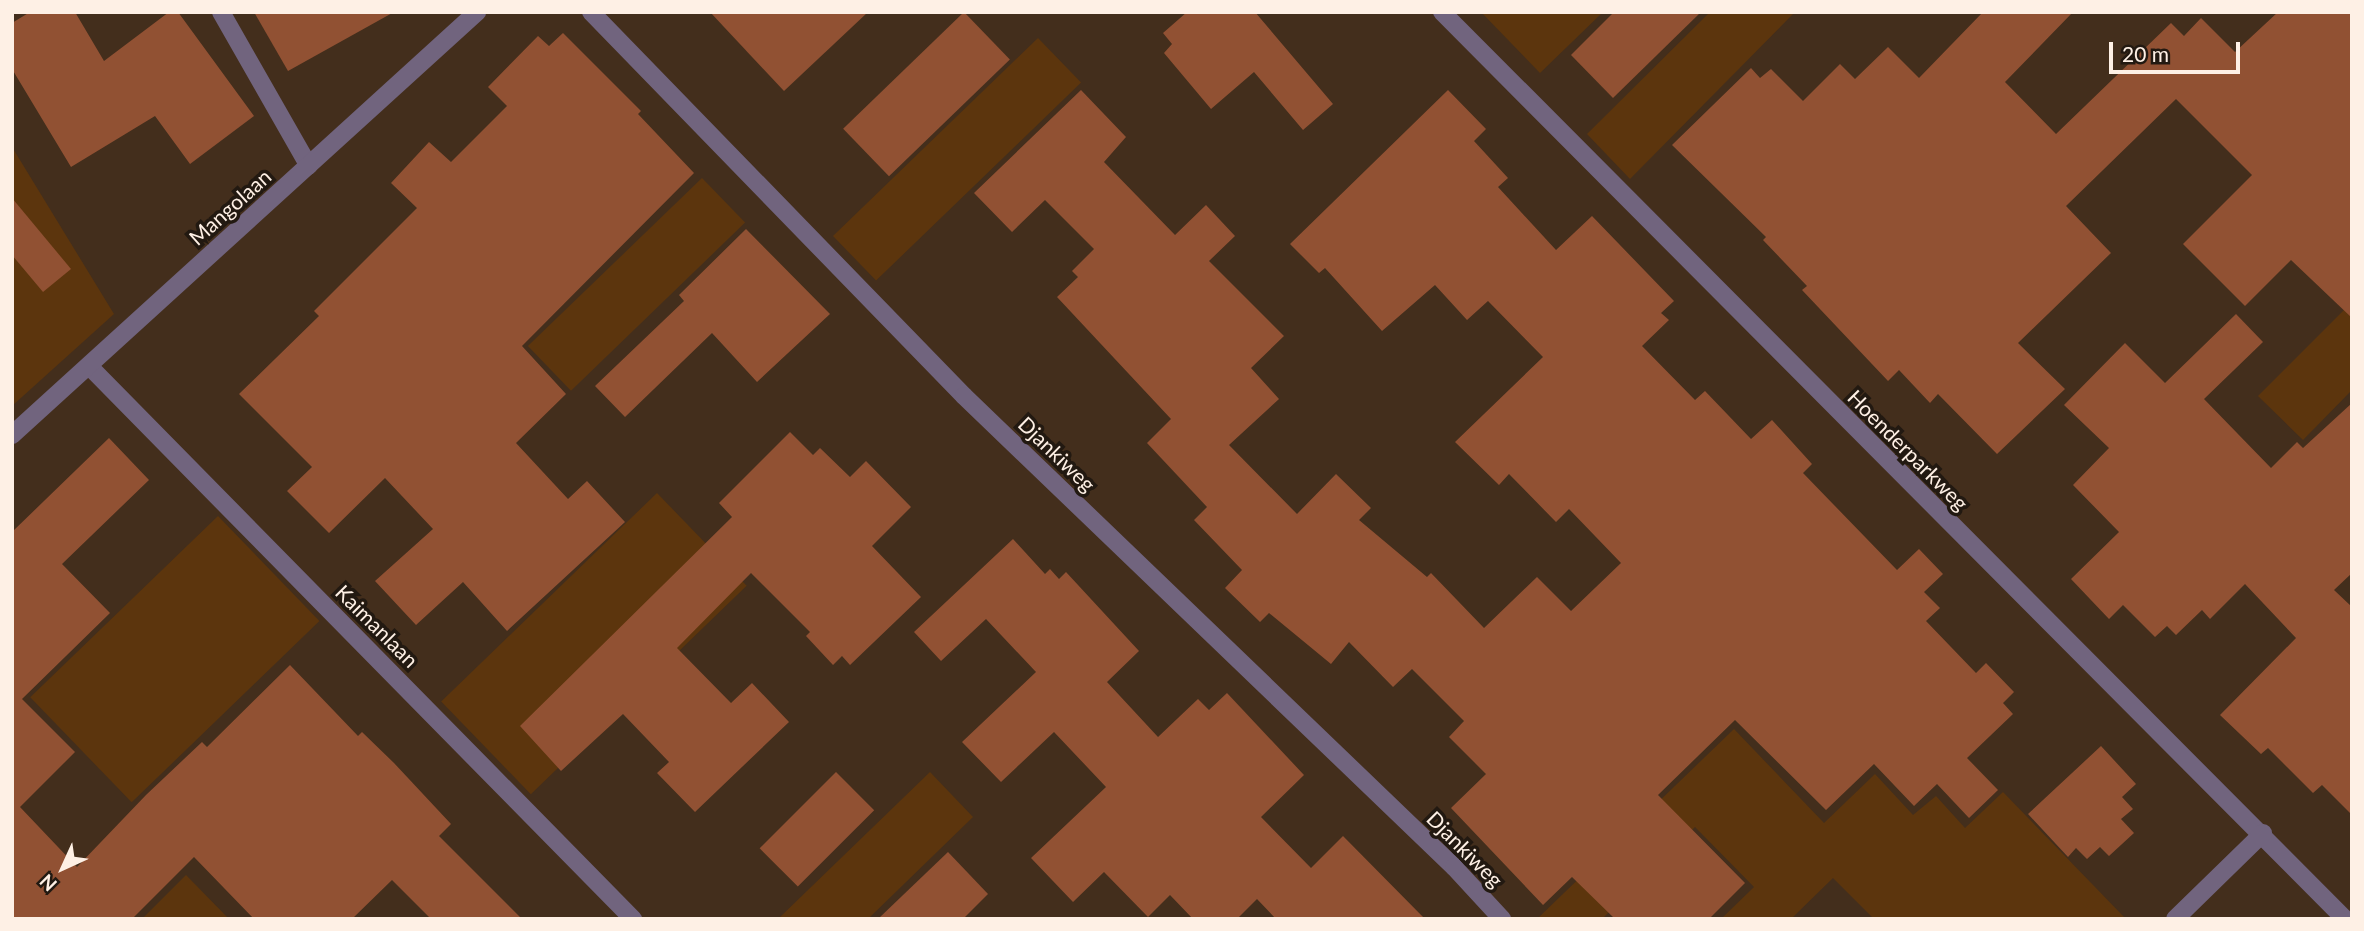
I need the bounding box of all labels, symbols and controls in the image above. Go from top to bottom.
scale bar [2112,28,2243,72]
text: 20 m [2122,41,2169,66]
street label: Mangolaan [184,164,276,250]
street label: Hoenderparkweg [1843,385,1973,515]
street label: Djankiweg [1013,411,1101,497]
street label: Kaimanlaan [331,580,423,672]
street label: Djankiweg [1422,806,1508,892]
north arrow [28,833,98,903]
text: N [34,870,61,897]

